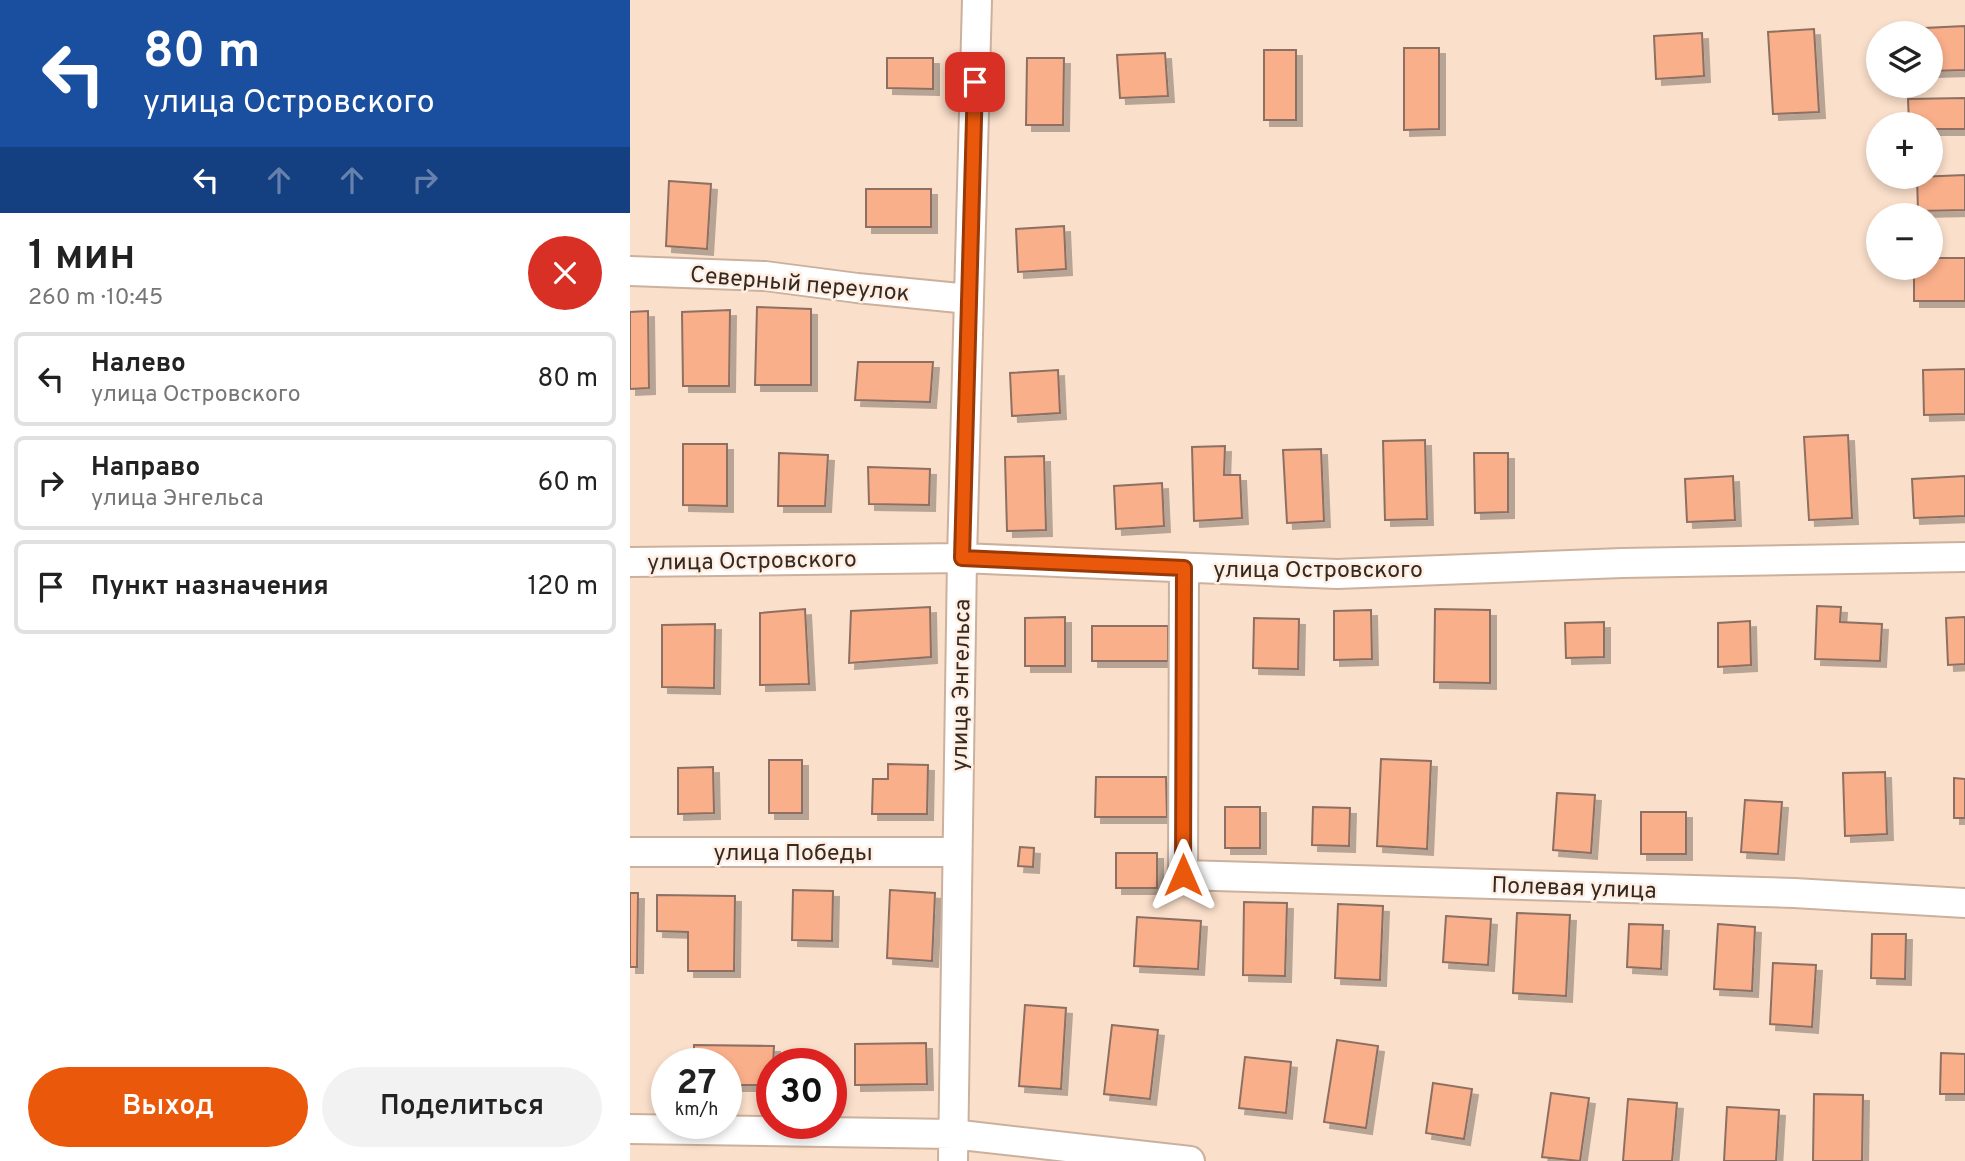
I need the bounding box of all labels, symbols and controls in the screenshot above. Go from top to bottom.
map controls [1866,21,1943,280]
button: layers [1866,21,1943,98]
text: 80 m [143,23,260,85]
icon: left [28,28,119,119]
pin [945,52,1005,112]
icon: arrive [956,63,994,101]
text: улица Островского [143,84,435,124]
button: + [1866,112,1943,189]
icon: left [187,161,225,199]
icon: ahead [260,161,298,199]
icon: ahead [333,161,371,199]
icon: right [406,161,444,199]
button: − [1866,203,1943,280]
text: 1 мин [28,231,135,284]
button: close [528,236,602,310]
street label: Северный переулок [689,261,911,310]
text: 260 m · 10:45 [28,284,163,313]
text: Налево [91,348,186,381]
icon: left [32,360,70,398]
text: 80 m [538,363,598,396]
text: улица Островского [91,381,301,410]
text: Направо [91,452,200,485]
icon: right [32,464,70,502]
text: 60 m [538,467,598,500]
text: улица Энгельса [91,485,264,514]
street label: улица Островского [647,546,857,579]
street label: улица Островского [1213,557,1423,586]
icon: arrive [32,568,70,606]
text: Пункт назначения [91,571,329,604]
text: 120 m [528,571,598,604]
street label: улица Энгельса [946,599,979,772]
position arrow [1146,838,1220,912]
street label: улица Победы [713,840,873,869]
street label: Полевая улица [1491,872,1657,907]
speed limit sign: 30 [756,1048,847,1139]
text: 27 [677,1062,716,1106]
button: Выход [28,1067,308,1147]
button: Поделиться [322,1067,602,1147]
text: km/h [675,1099,718,1122]

